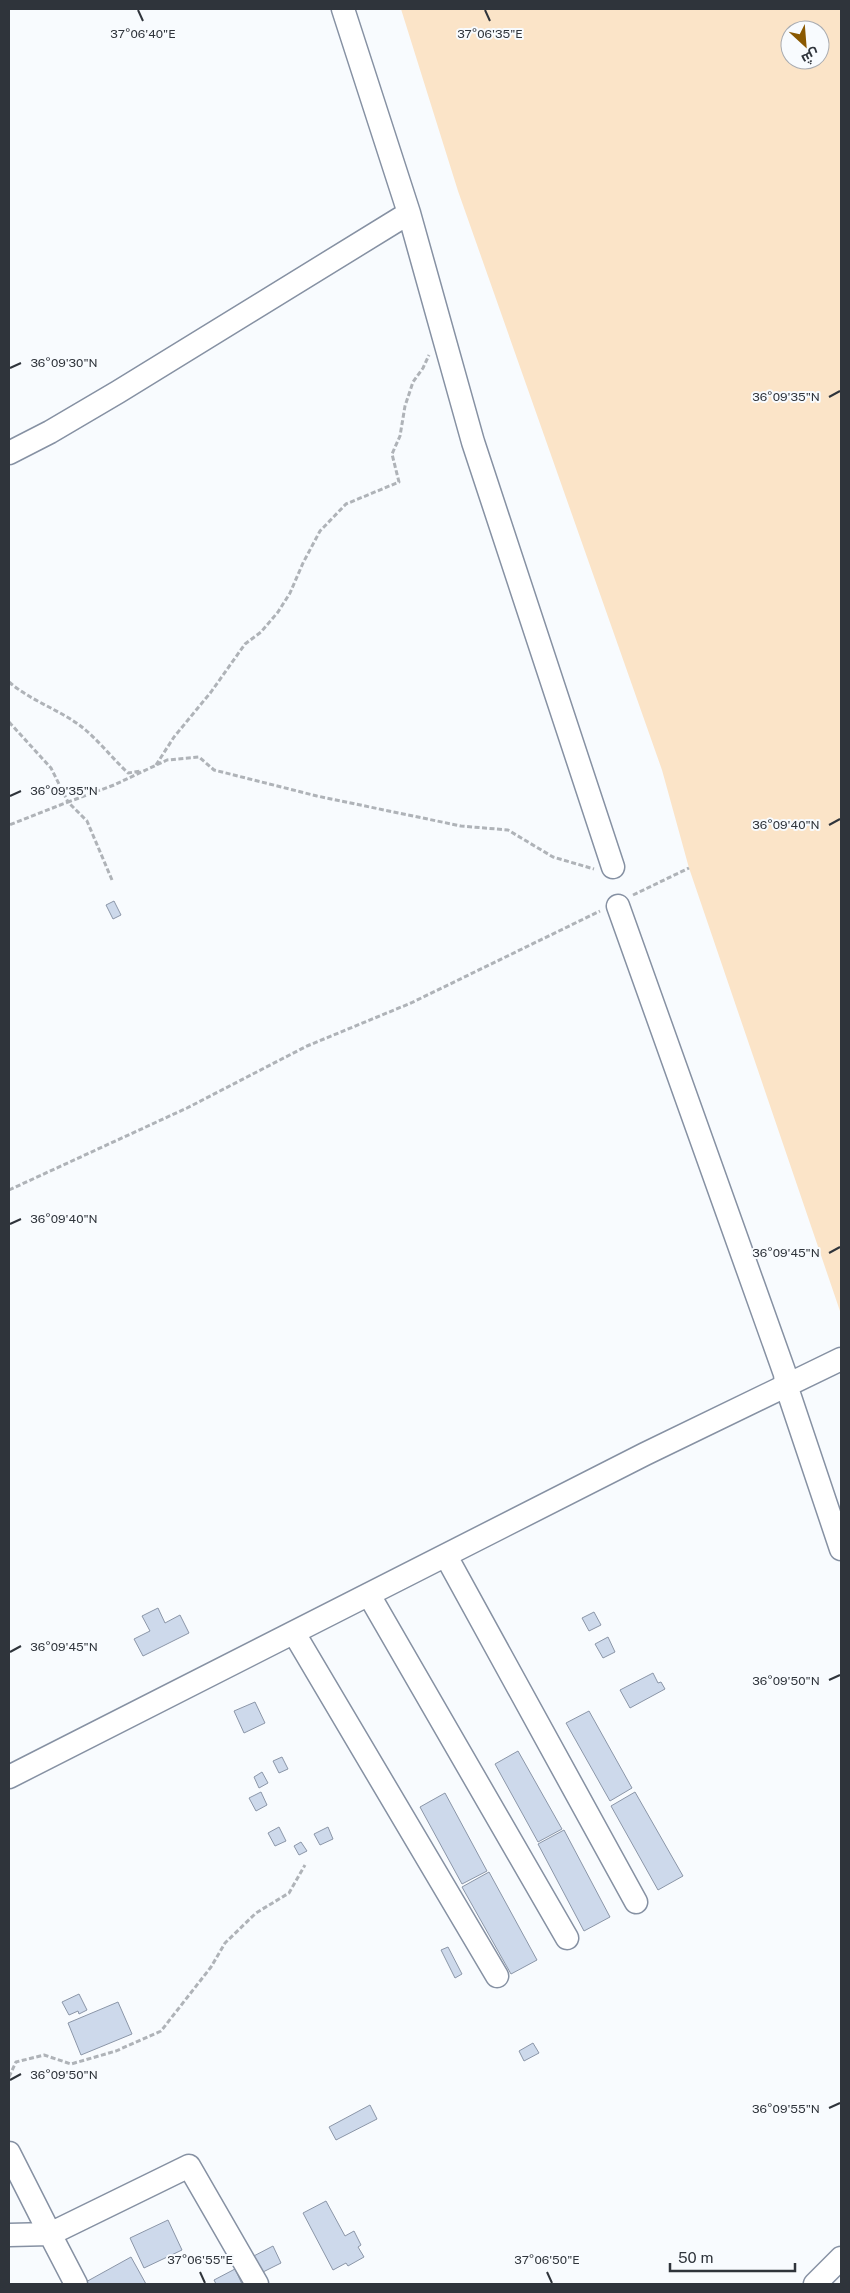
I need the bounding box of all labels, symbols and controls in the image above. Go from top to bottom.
north arrow [780,20,830,70]
text: 37°06'40"E [110,27,176,41]
text: 37°06'35"E [457,27,523,41]
text: ش [799,45,822,68]
text: 36°09'30"N [30,356,98,370]
text: 36°09'35"N [752,390,820,404]
text: 36°09'35"N [30,784,98,798]
text: 36°09'40"N [752,818,820,832]
text: 36°09'40"N [30,1212,98,1226]
text: 36°09'45"N [752,1246,820,1260]
text: 36°09'45"N [30,1640,98,1654]
text: 36°09'50"N [752,1674,820,1688]
text: 36°09'50"N [30,2068,98,2082]
text: 36°09'55"N [752,2102,820,2116]
scale bar [670,2240,795,2272]
text: 50 m [678,2249,713,2266]
text: 37°06'55"E [167,2253,233,2267]
text: 37°06'50"E [514,2253,580,2267]

